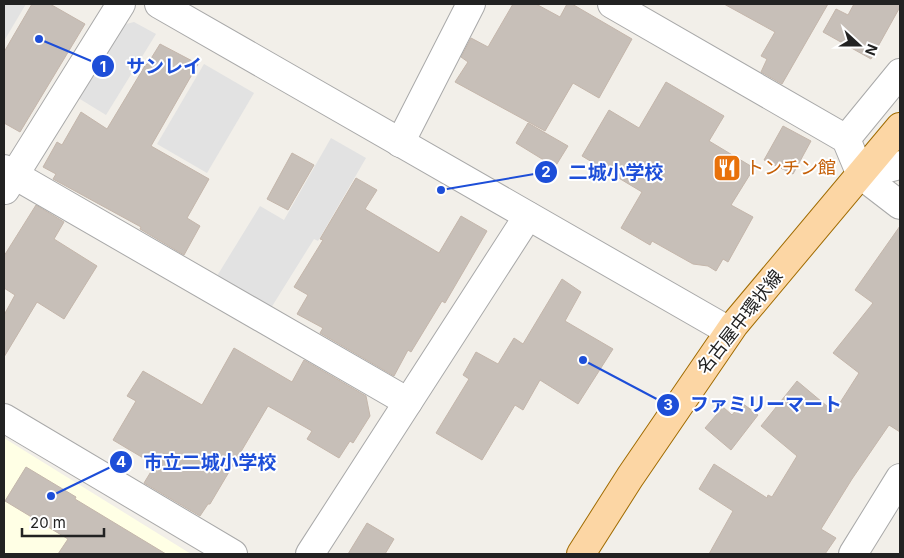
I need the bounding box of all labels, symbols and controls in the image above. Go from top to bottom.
north arrow [834,20,884,70]
text: N [862,42,881,58]
callout: サンレイ [91,49,212,83]
text: サンレイ [126,55,202,78]
text: 1 [100,57,106,76]
restaurant icon: トンチン館 [712,153,742,183]
callout: 二城小学校 [533,155,673,189]
place label: トンチン館 [746,157,836,178]
text: 二城小学校 [568,161,664,184]
text: 2 [541,162,551,181]
street label: 名古屋中環状線 [693,266,787,378]
callout: ファミリーマート [655,388,852,422]
text: ファミリーマート [690,393,842,416]
text: 3 [663,395,673,414]
callout: 市立二城小学校 [108,445,286,479]
text: 市立二城小学校 [143,451,277,474]
text: 4 [116,452,126,471]
scale bar [22,506,105,538]
text: 20 m [30,513,66,532]

